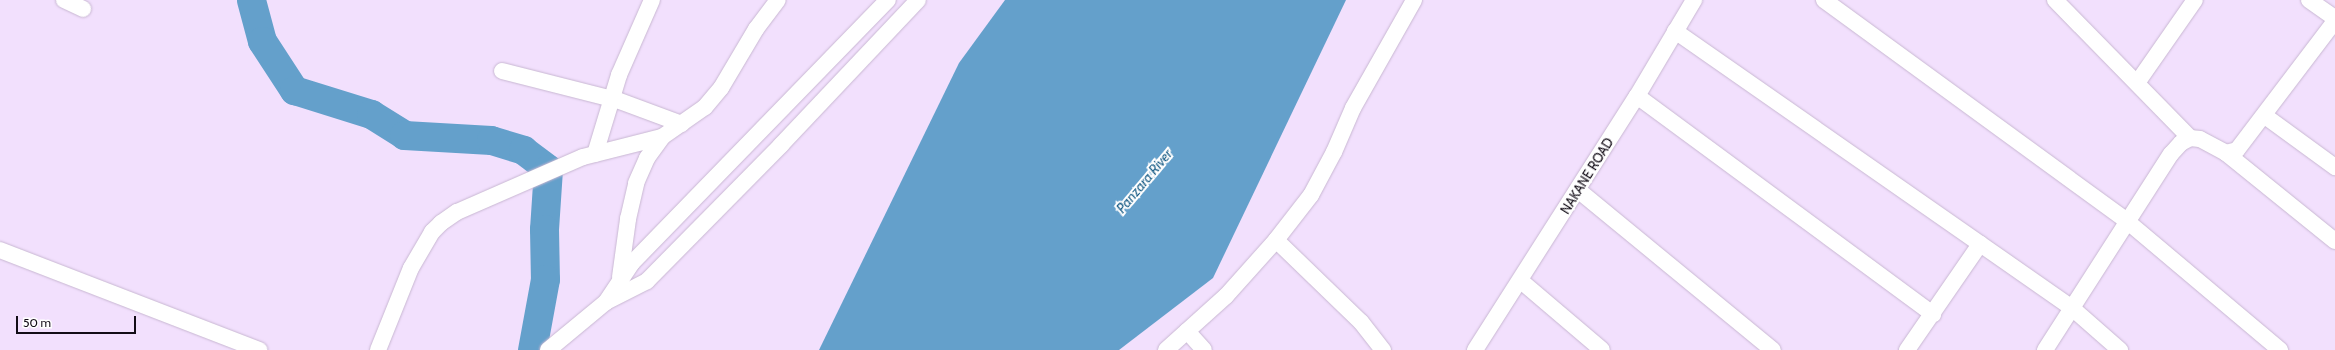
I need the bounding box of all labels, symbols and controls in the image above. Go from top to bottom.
street label: NAKANE ROAD [1557,135,1617,217]
water label: Panzara River [1113,146,1175,216]
scale bar [18,308,138,334]
text: 50 m [23,315,51,330]

